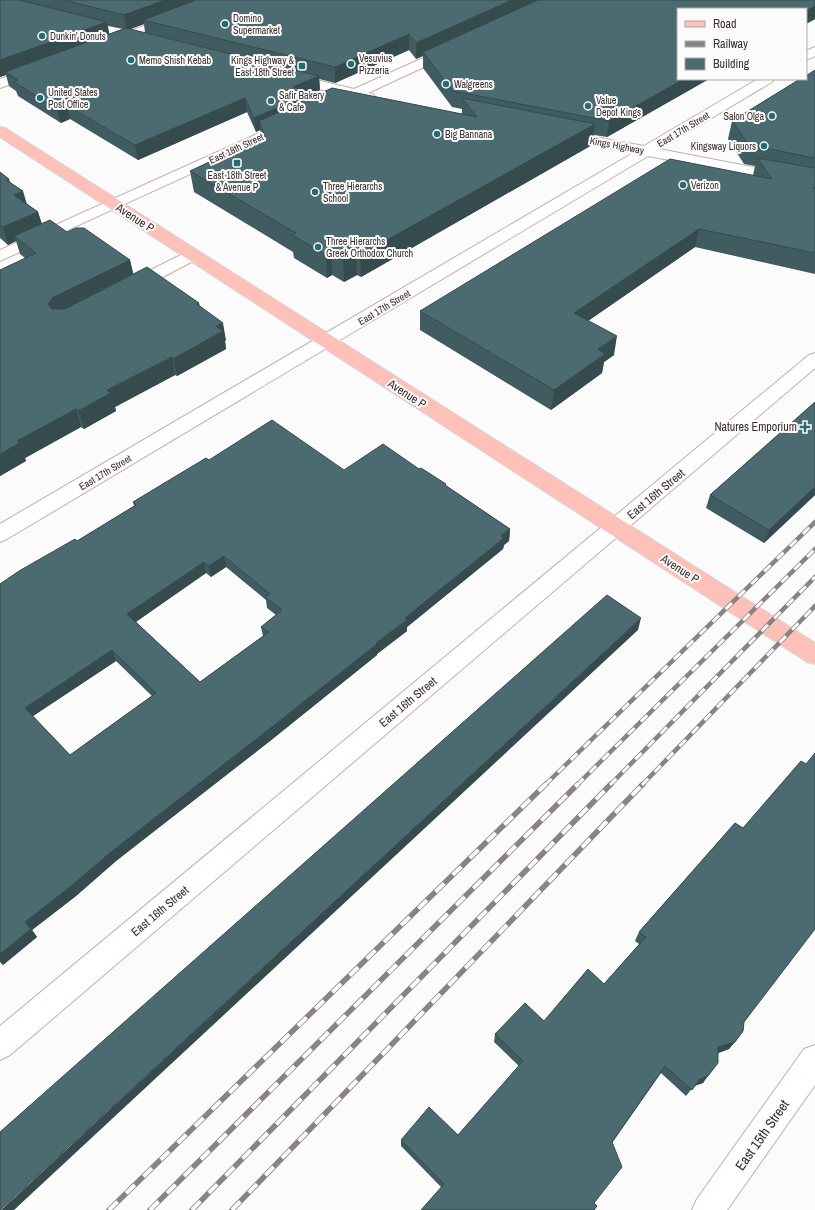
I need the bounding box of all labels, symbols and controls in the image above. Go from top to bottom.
legend [677,8,807,80]
place label: Domino Supermarket [233,12,281,37]
text: Road [713,16,737,32]
marker: Domino Supermarket [220,19,230,29]
place label: Dunkin' Donuts [50,30,106,43]
marker: Dunkin' Donuts [37,31,47,41]
text: Railway [713,36,748,52]
place label: Vesuvius Pizzeria [359,52,392,77]
place label: Memo Shish Kebab [139,54,211,67]
place label: Kings Highway & East 18th Street [231,54,295,79]
marker: Memo Shish Kebab [126,55,136,65]
text: Building [713,56,750,72]
marker: Vesuvius Pizzeria [346,59,356,69]
marker: Kings Highway & East 18th Street [297,61,307,71]
place label: Walgreens [454,78,493,91]
marker: Walgreens [441,79,451,89]
place label: United States Post Office [48,86,98,111]
place label: Safir Bakery & Cafe [279,89,325,114]
marker: United States Post Office [35,93,45,103]
place label: Value Depot Kings [596,94,641,119]
marker: Safir Bakery & Cafe [266,96,276,106]
marker: Value Depot Kings [583,101,593,111]
street label: East 17th Street [655,108,712,150]
place label: Salon Olga [723,110,764,123]
marker: Salon Olga [767,111,777,121]
place label: Big Bannana [445,128,493,141]
marker: Big Bannana [432,129,442,139]
street label: East 18th Street [207,130,266,167]
street label: Kings Highway [589,134,646,157]
place label: Kingsway Liquors [691,140,756,153]
marker: Kingsway Liquors [759,141,769,151]
marker: East 18th Street & Avenue P [232,158,242,168]
place label: East 18th Street & Avenue P [208,169,267,194]
place label: Verizon [691,179,719,192]
place label: Three Hierarchs School [323,180,382,205]
marker: Verizon [678,180,688,190]
marker: Three Hierarchs School [310,187,320,197]
street label: Avenue P [112,199,158,237]
place label: Three Hierarchs Greek Orthodox Church [326,235,413,260]
marker: Three Hierarchs Greek Orthodox Church [313,242,323,252]
street label: East 17th Street [356,286,413,328]
street label: Avenue P [384,375,430,413]
place label: Natures Emporium [714,419,797,435]
marker: Natures Emporium [800,422,810,432]
street label: East 17th Street [77,451,134,493]
street label: East 16th Street [624,465,688,523]
street label: Avenue P [657,550,703,588]
street label: East 16th Street [376,673,440,731]
street label: East 16th Street [128,882,192,940]
street label: East 15th Street [731,1096,793,1174]

